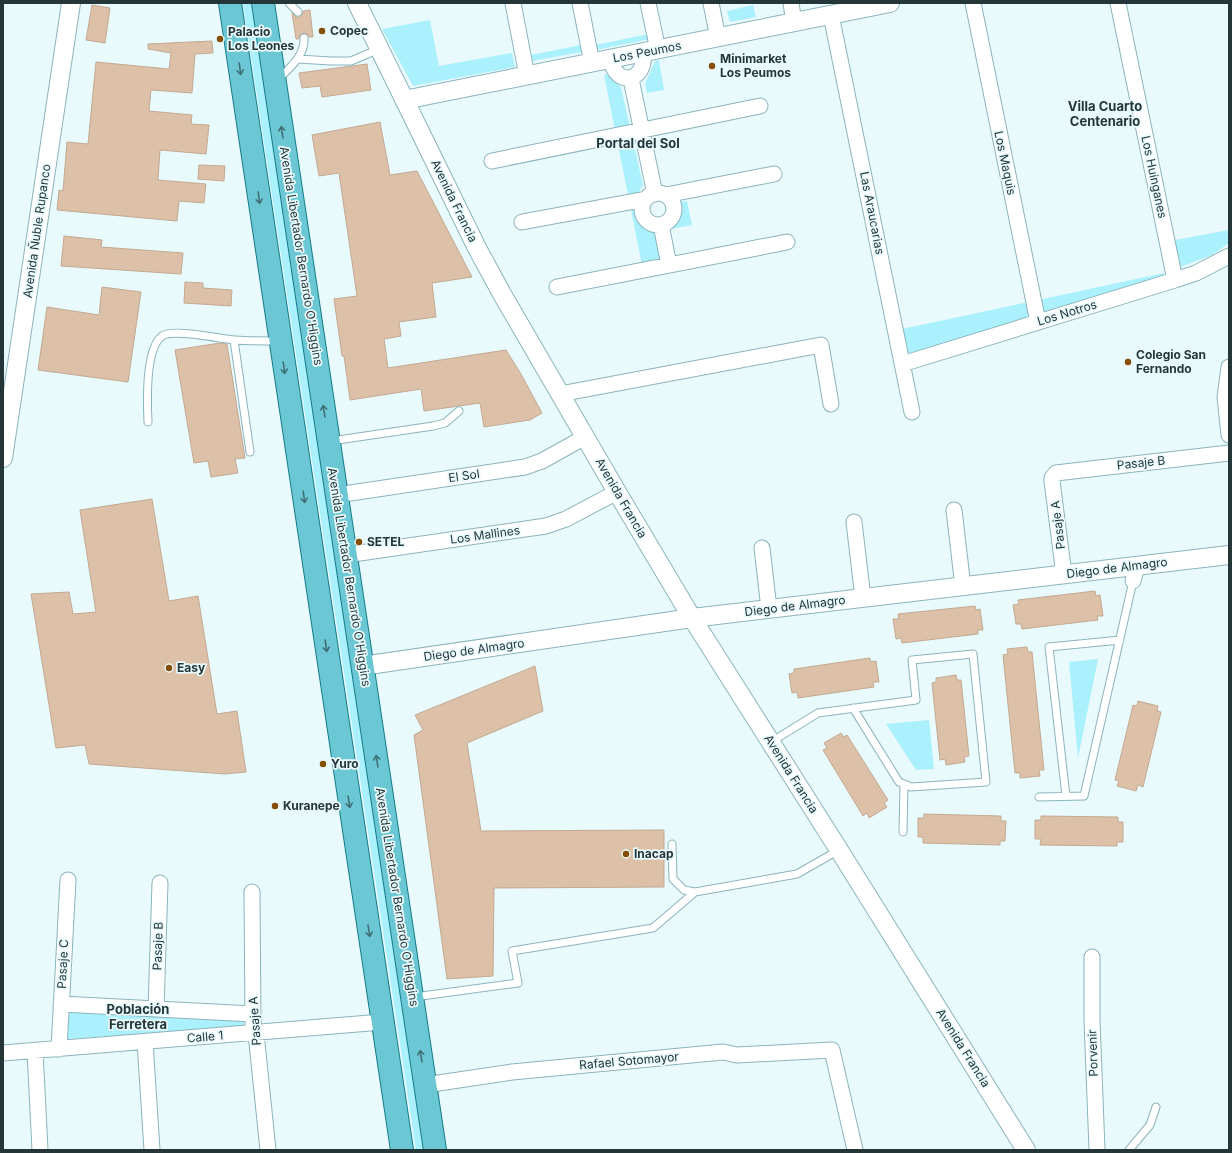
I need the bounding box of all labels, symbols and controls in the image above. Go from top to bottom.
place label: Copec [330,23,368,38]
place label: Palacio Los Leones [228,24,295,53]
marker: Copec [317,26,327,36]
marker: Palacio Los Leones [215,34,225,44]
street label: Los Peumos [611,38,682,65]
place label: Minimarket Los Peumos [720,51,791,80]
marker: Minimarket Los Peumos [707,61,717,71]
one-way arrow [236,62,244,75]
district label: Villa Cuarto Centenario [1068,98,1142,129]
one-way arrow [278,126,286,139]
street label: Los Maquis [991,130,1020,196]
street label: Los Huinganes [1138,134,1171,220]
district label: Portal del Sol [596,135,680,151]
street label: Avenida Libertador Bernardo O'Higgins [277,145,326,367]
street label: Avenida Francia [428,157,481,245]
street label: Avenida Ñuble Rupanco [20,163,53,299]
street label: Las Araucarias [857,170,888,256]
one-way arrow [255,191,263,204]
street label: Los Notros [1035,296,1099,329]
place label: Colegio San Fernando [1136,347,1206,376]
marker: Colegio San Fernando [1123,357,1133,367]
one-way arrow [280,361,288,374]
one-way arrow [320,405,328,418]
street label: Pasaje B [1116,452,1166,473]
street label: Avenida Francia [592,455,650,540]
street label: Avenida Libertador Bernardo O'Higgins [325,466,374,688]
street label: El Sol [447,466,480,485]
one-way arrow [300,490,308,503]
street label: Pasaje A [1047,500,1068,550]
street label: Los Mallines [449,522,521,547]
place label: SETEL [367,534,404,549]
marker: SETEL [354,537,364,547]
street label: Diego de Almagro [1066,554,1168,581]
street label: Diego de Almagro [744,592,846,619]
street label: Diego de Almagro [423,635,525,664]
one-way arrow [322,639,330,652]
place label: Easy [177,660,206,675]
marker: Easy [164,663,174,673]
street label: Avenida Francia [761,732,822,816]
one-way arrow [373,755,381,768]
place label: Yuro [331,756,359,771]
marker: Yuro [318,759,328,769]
street label: Avenida Libertador Bernardo O'Higgins [373,786,422,1008]
one-way arrow [345,795,353,808]
place label: Kuranepe [283,798,340,813]
marker: Kuranepe [270,801,280,811]
place label: Inacap [634,846,674,861]
marker: Inacap [621,849,631,859]
street label: Pasaje B [149,921,166,971]
one-way arrow [365,924,373,937]
street label: Pasaje C [54,939,71,989]
street label: Pasaje A [245,996,264,1046]
district label: Población Ferretera [107,1001,169,1032]
street label: Avenida Francia [933,1006,994,1090]
street label: Calle 1 [186,1027,224,1046]
street label: Porvenir [1084,1029,1101,1077]
street label: Rafael Sotomayor [579,1049,680,1072]
one-way arrow [417,1050,425,1063]

